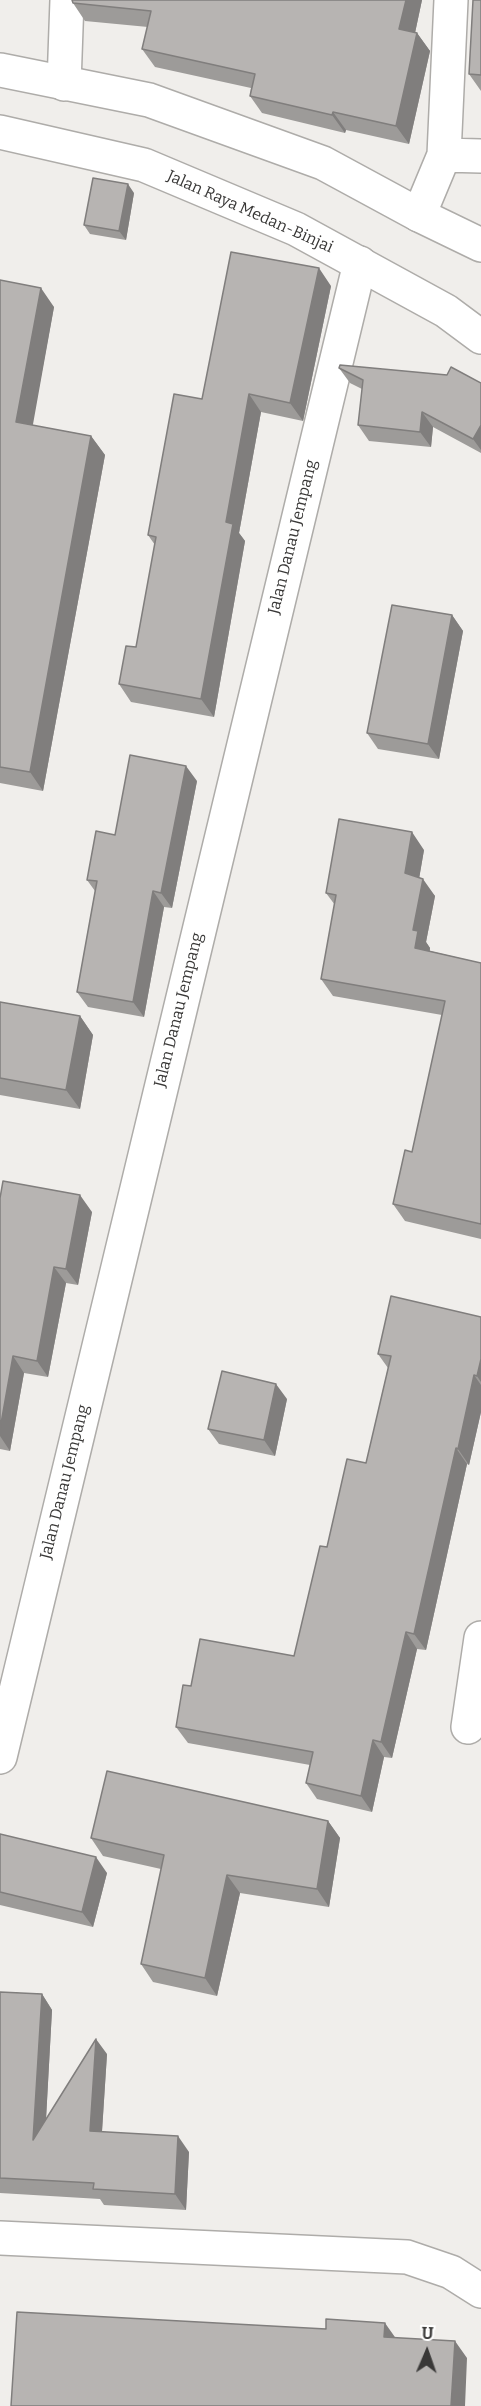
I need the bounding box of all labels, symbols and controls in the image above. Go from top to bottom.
street label: Jalan Raya Medan-Binjai [164,167,336,257]
street label: Jalan Danau Jempang [265,458,321,616]
street label: Jalan Danau Jempang [151,931,207,1089]
street label: Jalan Danau Jempang [37,1403,93,1561]
north arrow [397,2322,457,2382]
text: U [421,2324,434,2343]

